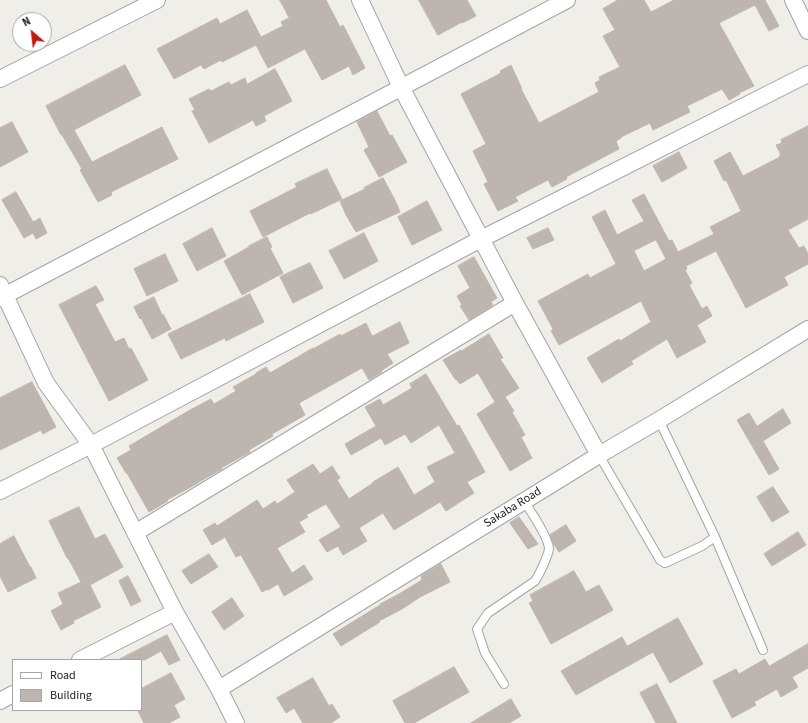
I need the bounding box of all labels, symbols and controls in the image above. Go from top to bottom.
north arrow [12,12,52,52]
text: N [20,14,33,30]
street label: Sakaba Road [482,485,544,531]
legend [12,659,142,711]
text: Road [50,667,76,684]
text: Building [50,687,92,704]

